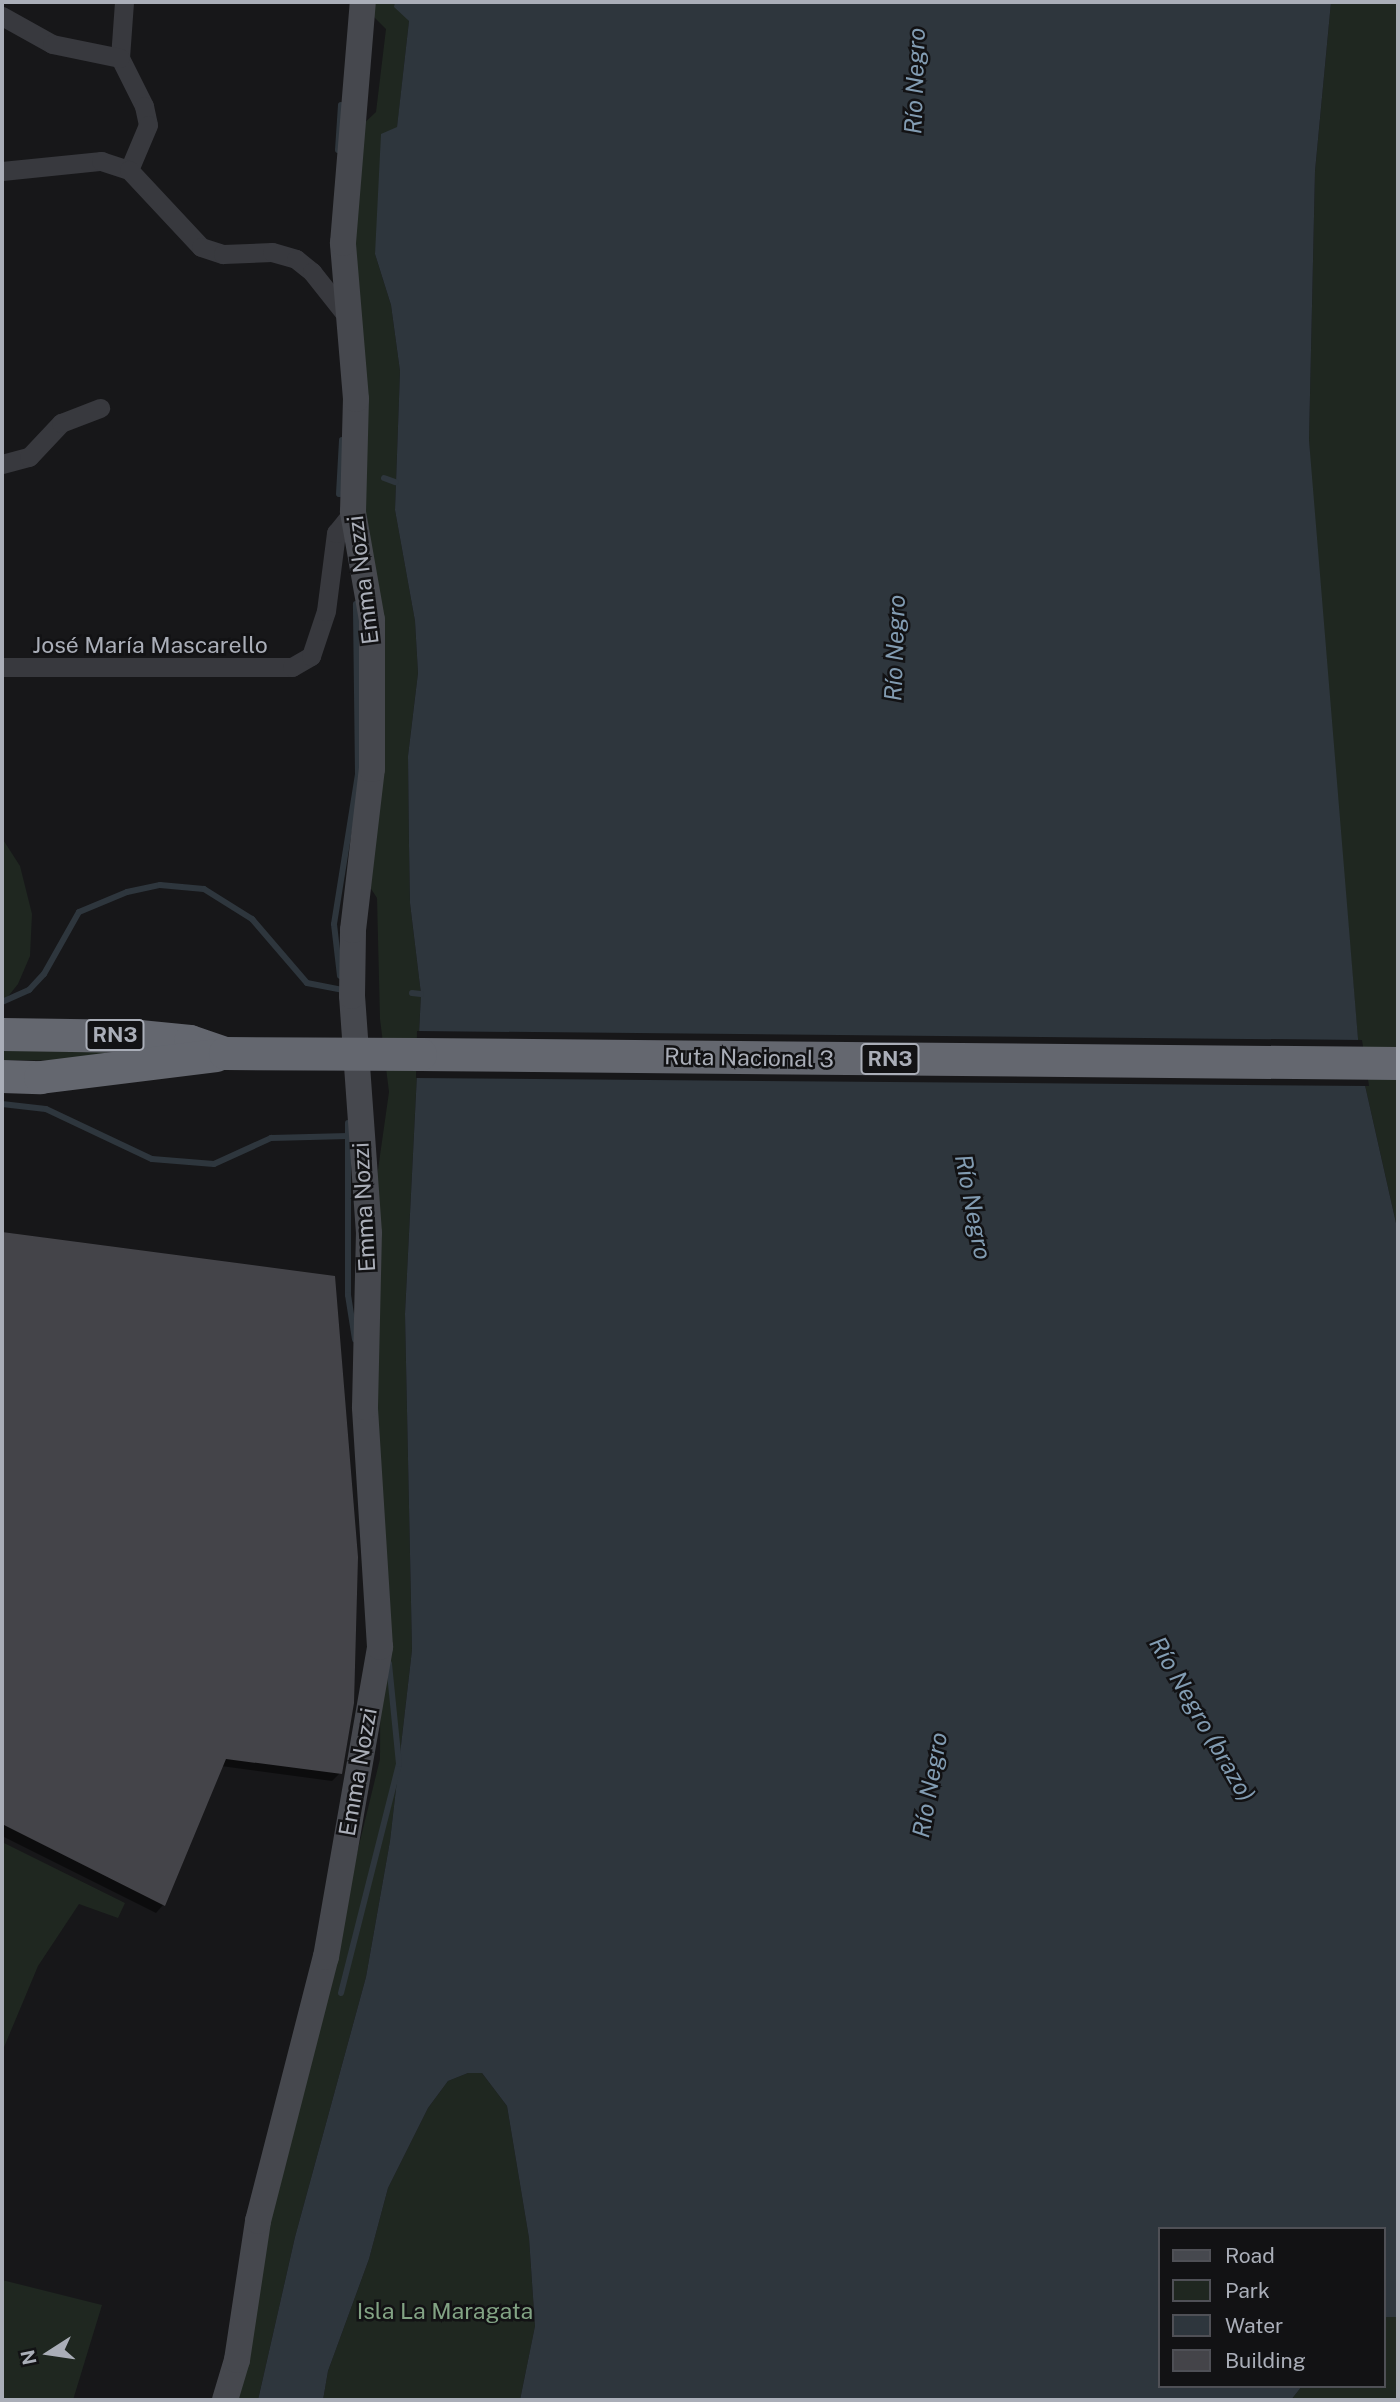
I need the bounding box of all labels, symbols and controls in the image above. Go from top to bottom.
water label: Río Negro [899,27,931,135]
street label: Emma Nozzi [341,514,385,646]
water label: Río Negro [879,594,911,702]
street label: José María Mascarello [32,631,268,659]
road number: RN3 [85,1018,145,1052]
road number: RN3 [860,1042,920,1076]
street label: Ruta Nacional 3 [664,1043,834,1073]
street label: Emma Nozzi [347,1141,381,1273]
water label: Río Negro [949,1152,997,1262]
water label: Río Negro (brazo) [1143,1631,1261,1807]
street label: Emma Nozzi [333,1706,383,1838]
water label: Río Negro [907,1730,953,1840]
legend [1158,2227,1386,2388]
text: Road [1225,2243,1275,2268]
text: Park [1225,2278,1270,2303]
park label: Isla La Maragata [357,2297,533,2325]
text: Water [1225,2313,1283,2338]
north arrow [14,2318,84,2388]
text: N [16,2348,41,2367]
text: Building [1225,2348,1306,2373]

